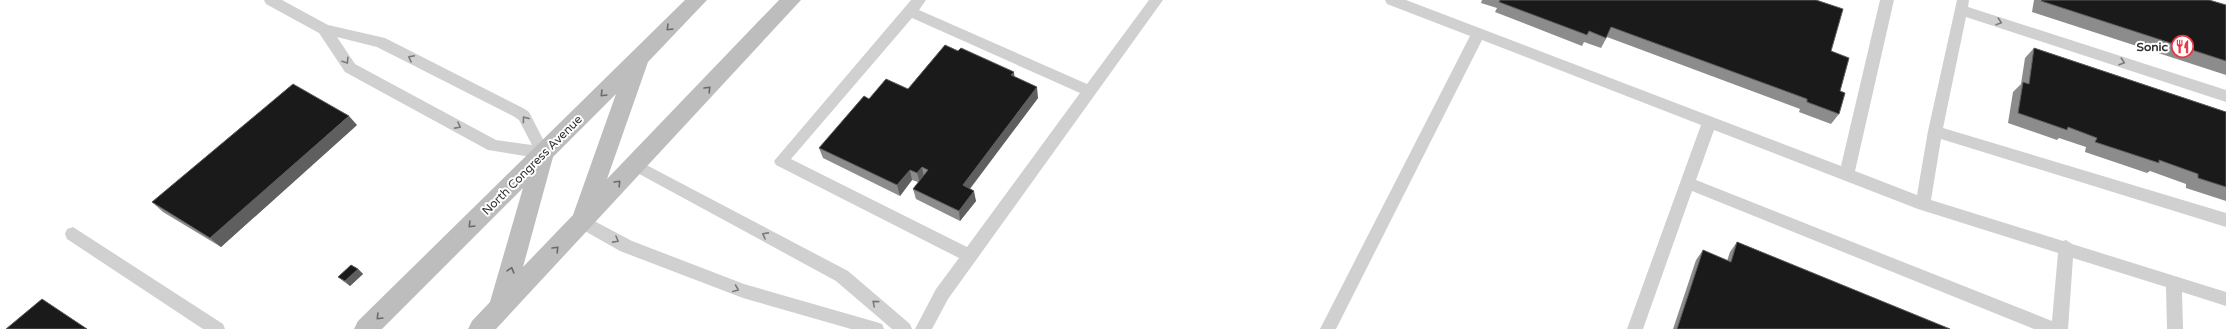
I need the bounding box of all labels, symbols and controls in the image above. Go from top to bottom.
one-way arrow [1995,17,2002,25]
one-way arrow [666,23,674,31]
restaurant icon: Sonic [2170,34,2196,60]
place label: Sonic [2137,40,2169,54]
one-way arrow [408,55,416,63]
one-way arrow [341,57,348,64]
one-way arrow [2118,57,2125,66]
one-way arrow [703,86,710,94]
one-way arrow [600,89,608,97]
street label: North Congress Avenue [479,112,585,218]
one-way arrow [523,117,530,124]
one-way arrow [453,121,461,129]
one-way arrow [613,180,621,188]
one-way arrow [468,220,476,228]
one-way arrow [762,232,769,239]
one-way arrow [611,235,619,243]
one-way arrow [551,246,558,254]
one-way arrow [506,267,514,273]
one-way arrow [733,284,740,292]
one-way arrow [872,301,879,308]
one-way arrow [376,312,384,319]

